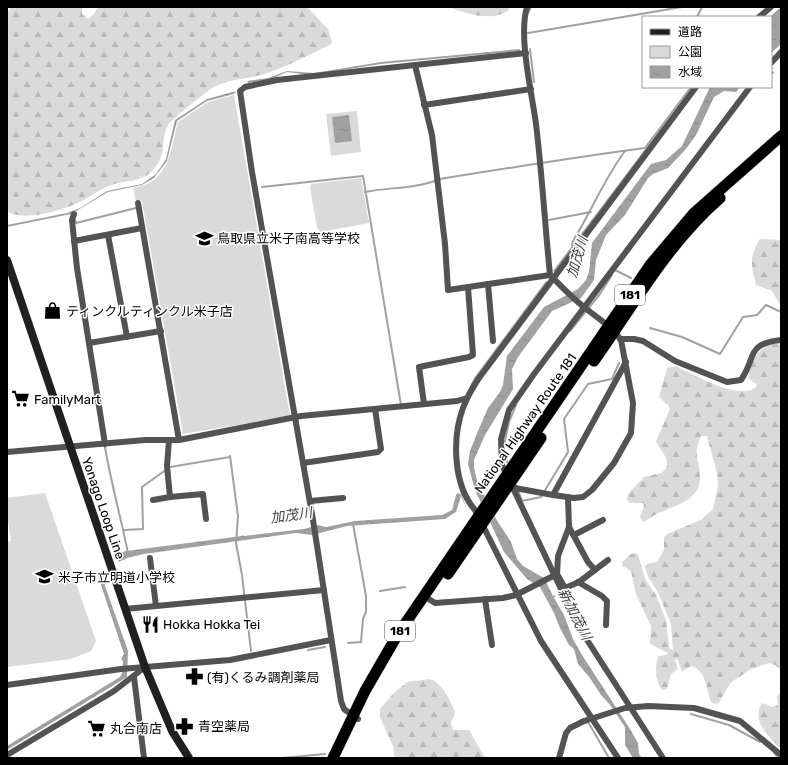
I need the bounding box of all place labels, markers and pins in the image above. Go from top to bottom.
school or university icon: 鳥取県立米子南高等学校 [194,228,214,248]
place label: 鳥取県立米子南高等学校 [217,231,360,246]
shop icon: ティンクルティンクル米子店 [43,301,63,321]
place label: ティンクルティンクル米子店 [66,304,233,319]
supermarket icon: FamilyMart [11,389,31,409]
place label: FamilyMart [34,392,101,407]
school or university icon: 米子市立明道小学校 [35,567,55,587]
place label: 米子市立明道小学校 [58,570,175,585]
restaurant icon: Hokka Hokka Tei [140,614,160,634]
place label: Hokka Hokka Tei [163,617,260,632]
pharmacy icon: (有)くるみ調剤薬局 [184,667,204,687]
place label: (有)くるみ調剤薬局 [207,670,320,685]
pharmacy icon: 青空薬局 [175,716,195,736]
supermarket icon: 丸合南店 [87,718,107,738]
place label: 青空薬局 [198,719,250,734]
place label: 丸合南店 [110,721,162,736]

